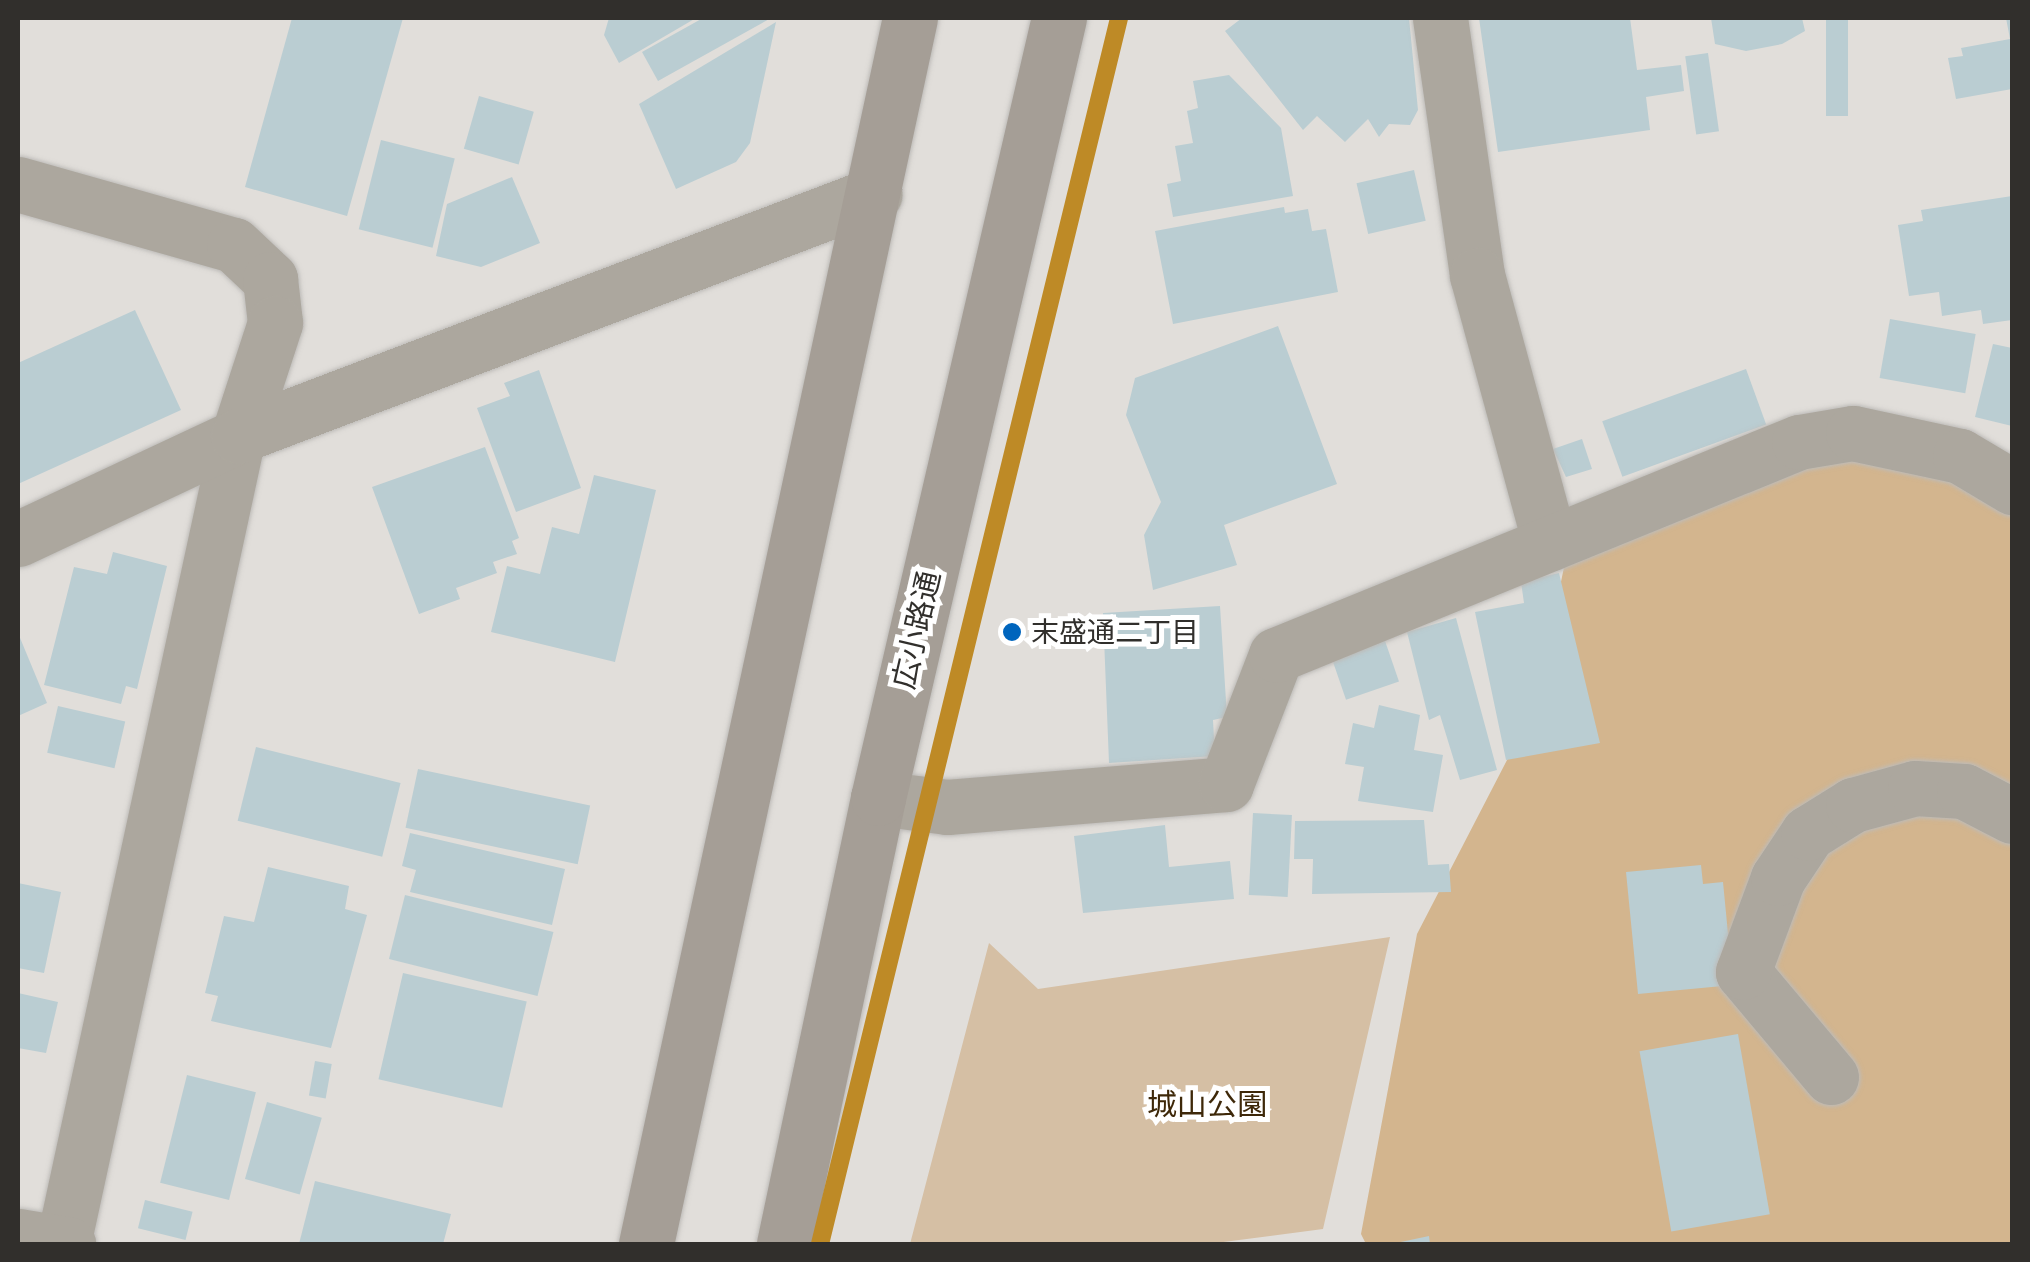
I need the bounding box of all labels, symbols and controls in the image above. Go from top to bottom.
street label: 広小路通 [886,567,948,693]
place label: 末盛通二丁目 [1031,615,1199,649]
marker: 末盛通二丁目 [1002,622,1022,642]
park label: 城山公園 [1147,1087,1267,1123]

